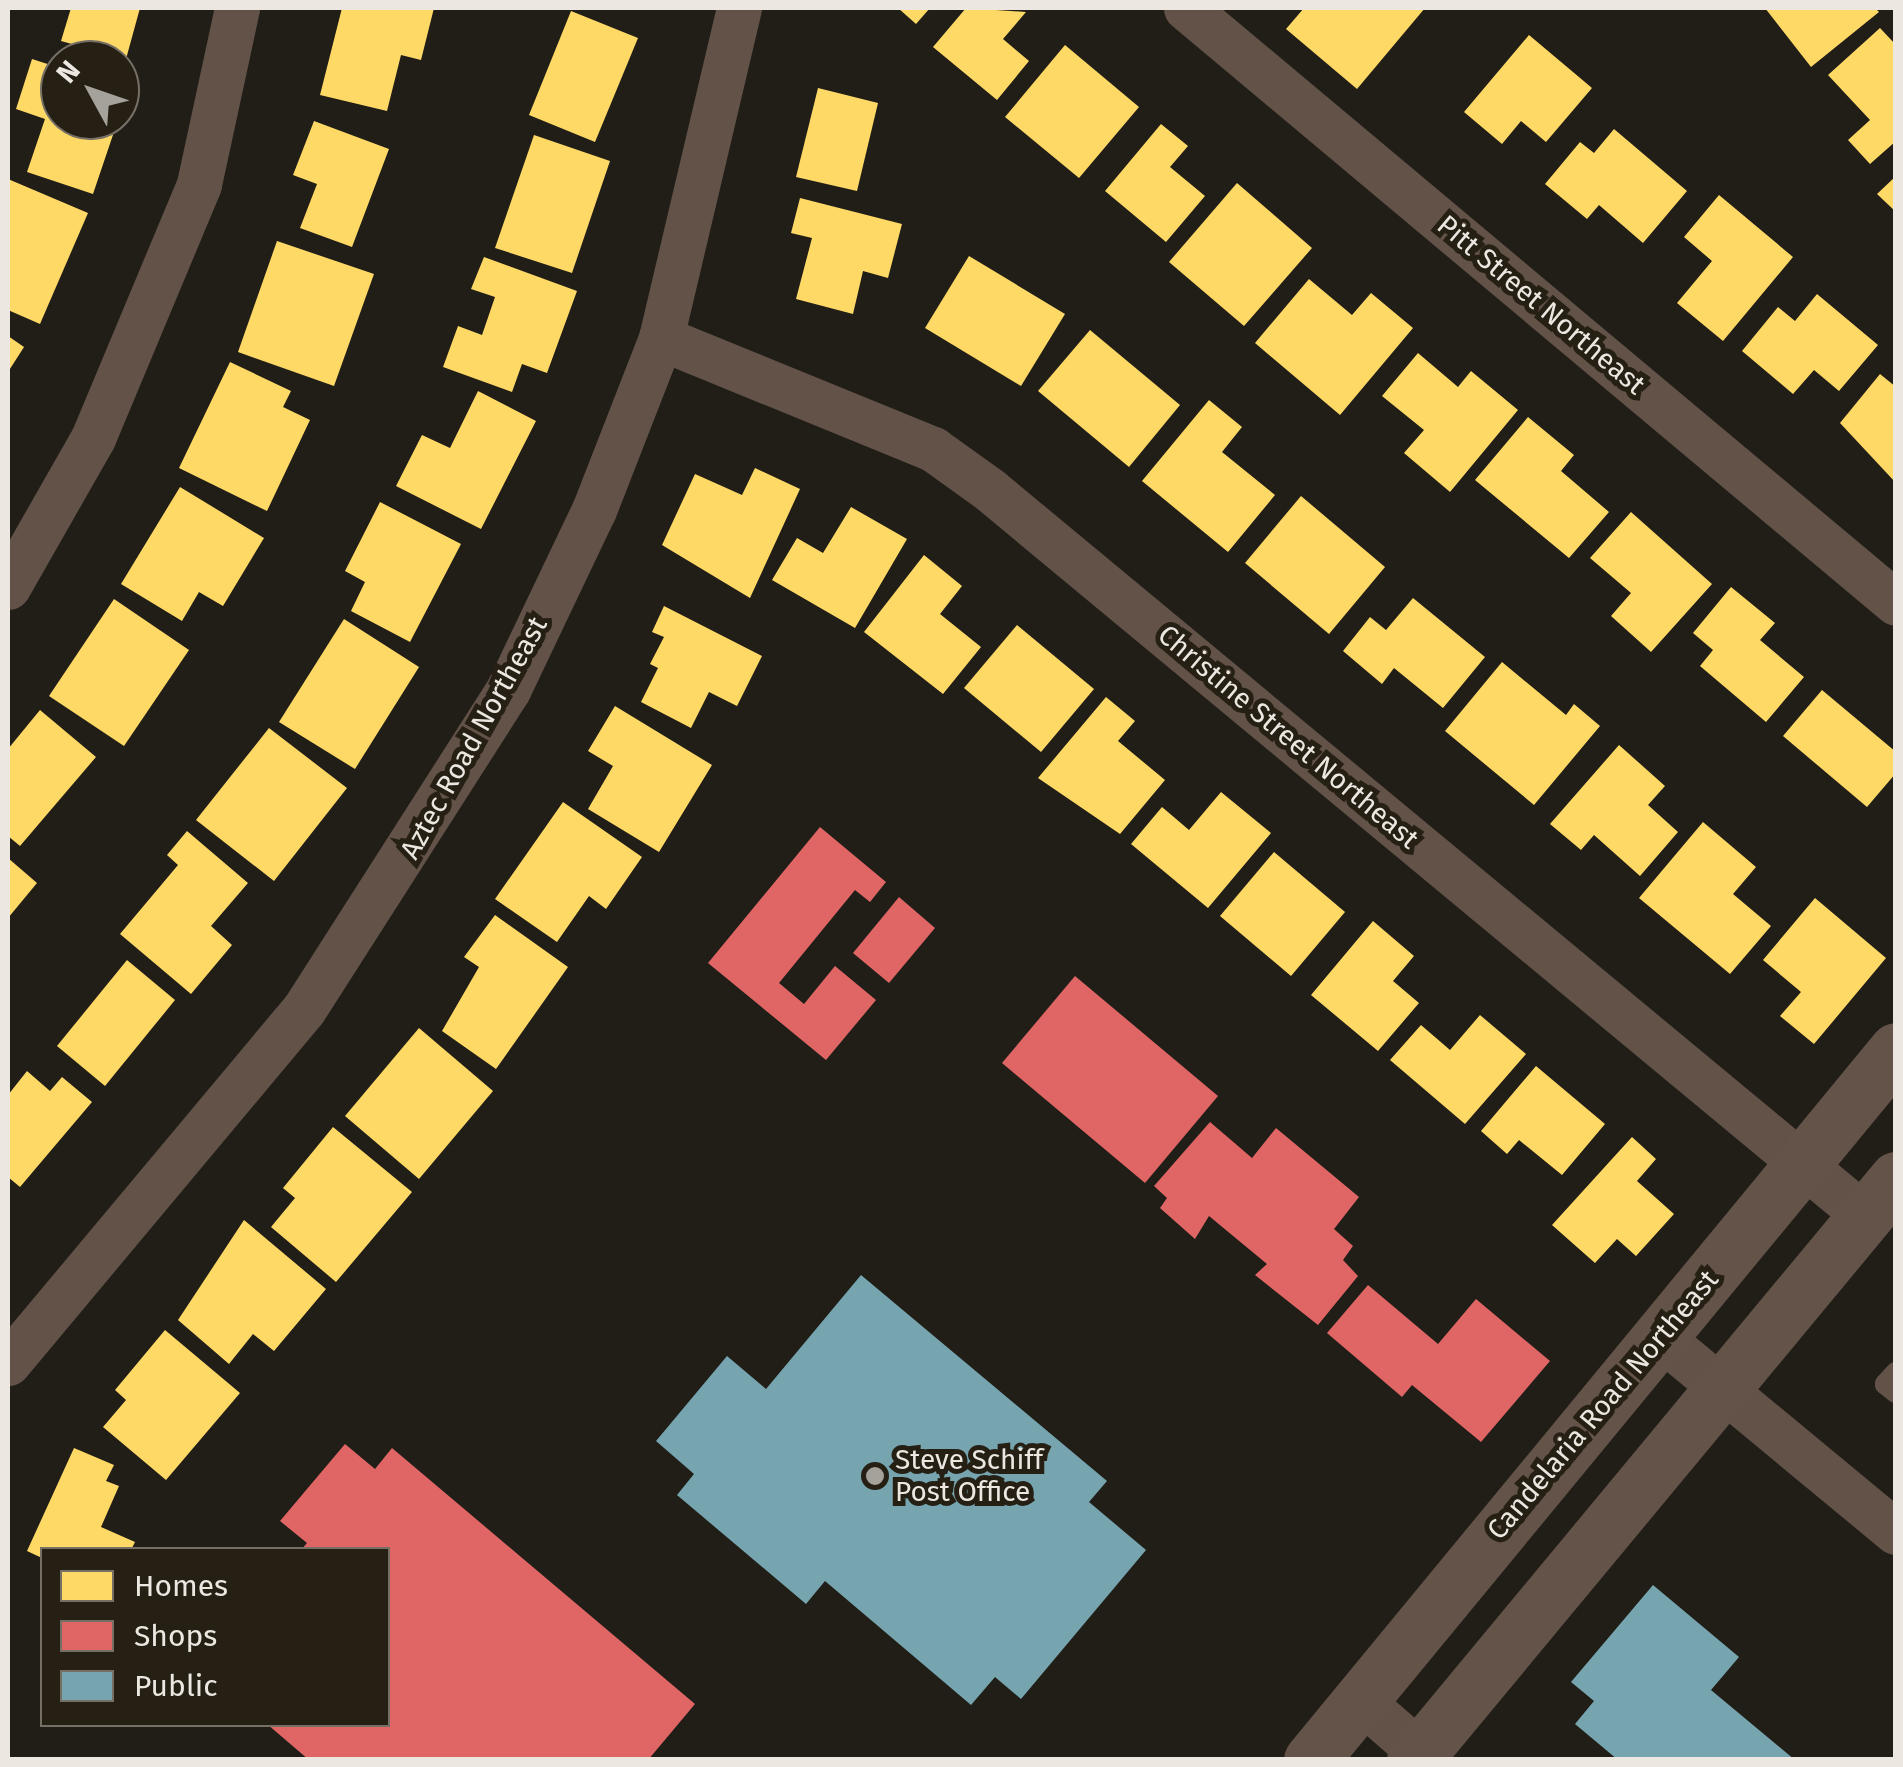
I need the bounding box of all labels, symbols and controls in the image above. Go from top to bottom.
north arrow [40,40,140,140]
text: N [50,54,87,89]
street label: Pitt Street Northeast [1430,208,1652,402]
street label: Aztec Road Northeast [393,611,555,865]
street label: Christine Street Northeast [1151,618,1425,856]
street label: Candelaria Road Northeast [1480,1263,1726,1547]
place label: Steve Schiff Post Office [895,1443,1043,1509]
marker: Steve Schiff Post Office [864,1465,886,1487]
legend [40,1547,390,1727]
text: Homes [134,1568,228,1604]
text: Shops [134,1618,217,1654]
text: Public [134,1668,218,1704]

